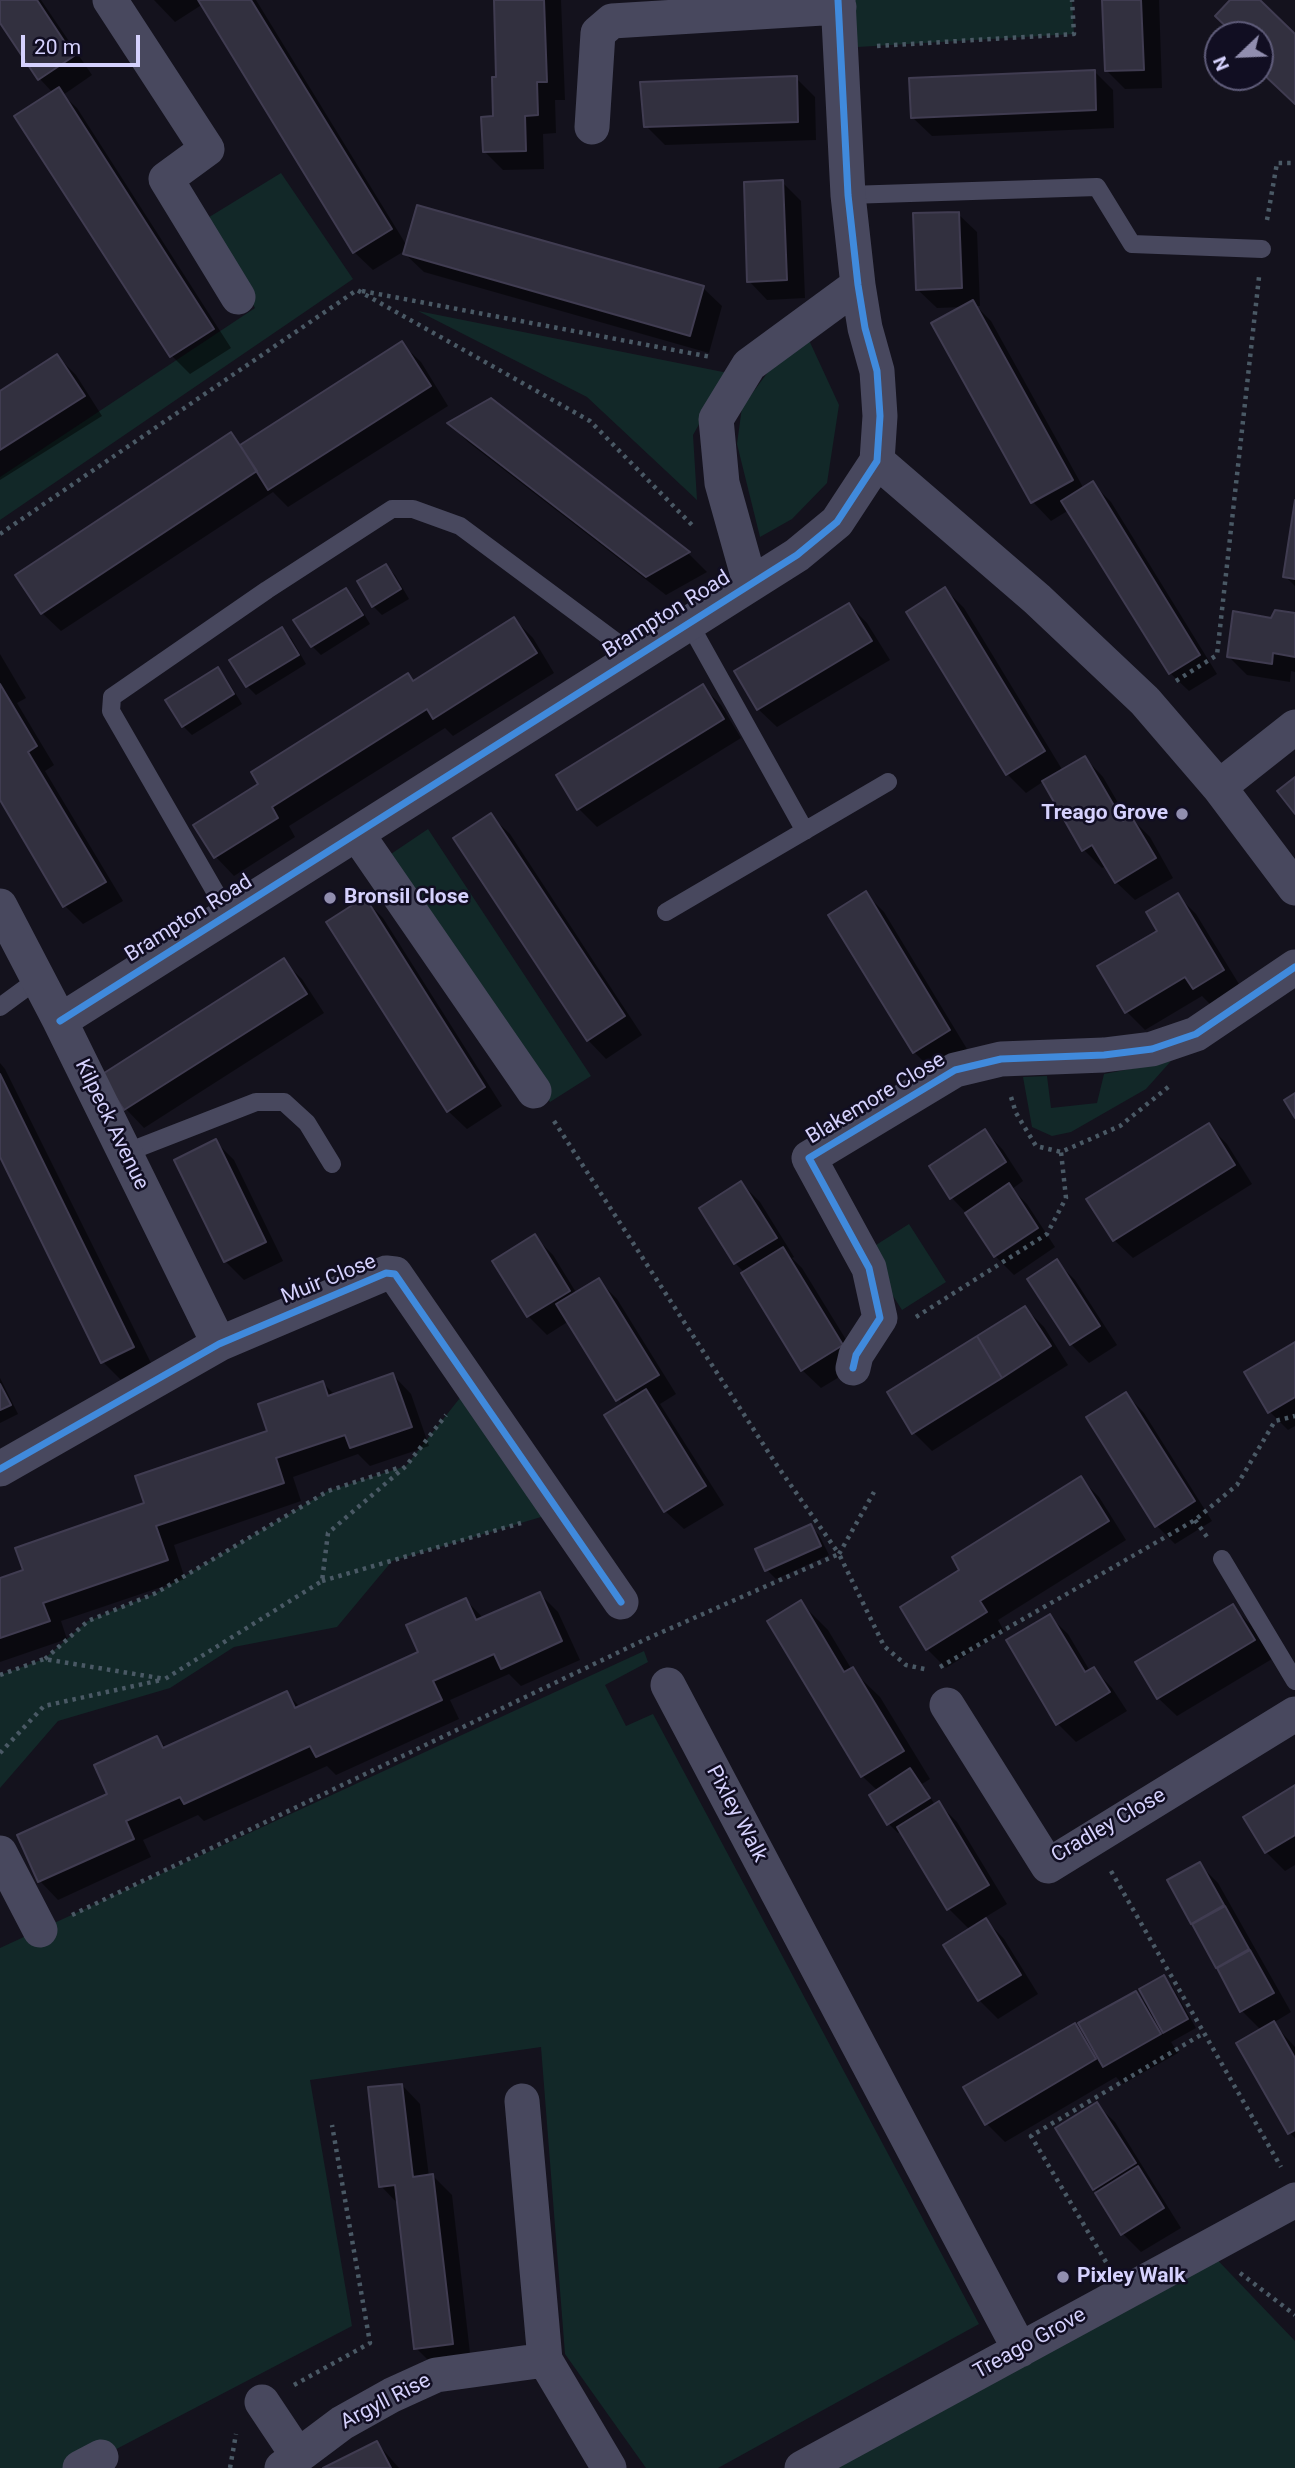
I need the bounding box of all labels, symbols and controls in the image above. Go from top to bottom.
scale bar [24,21,144,65]
north arrow [1204,21,1274,91]
text: 20 m [34,35,81,59]
text: N [1208,53,1234,74]
street label: Brampton Road [599,566,735,664]
place label: Treago Grove [1041,801,1168,827]
marker: Treago Grove [1174,806,1190,822]
street label: Brampton Road [121,870,257,968]
place label: Bronsil Close [344,885,469,911]
marker: Bronsil Close [322,890,338,906]
street label: Blakemore Close [802,1048,950,1150]
street label: Kilpeck Avenue [69,1056,153,1194]
street label: Muir Close [278,1250,380,1310]
street label: Pixley Walk [700,1762,772,1866]
street label: Cradley Close [1047,1783,1171,1869]
place label: Pixley Walk [1077,2264,1185,2290]
marker: Pixley Walk [1055,2269,1071,2285]
street label: Treago Grove [969,2303,1091,2385]
street label: Argyll Rise [337,2369,435,2435]

